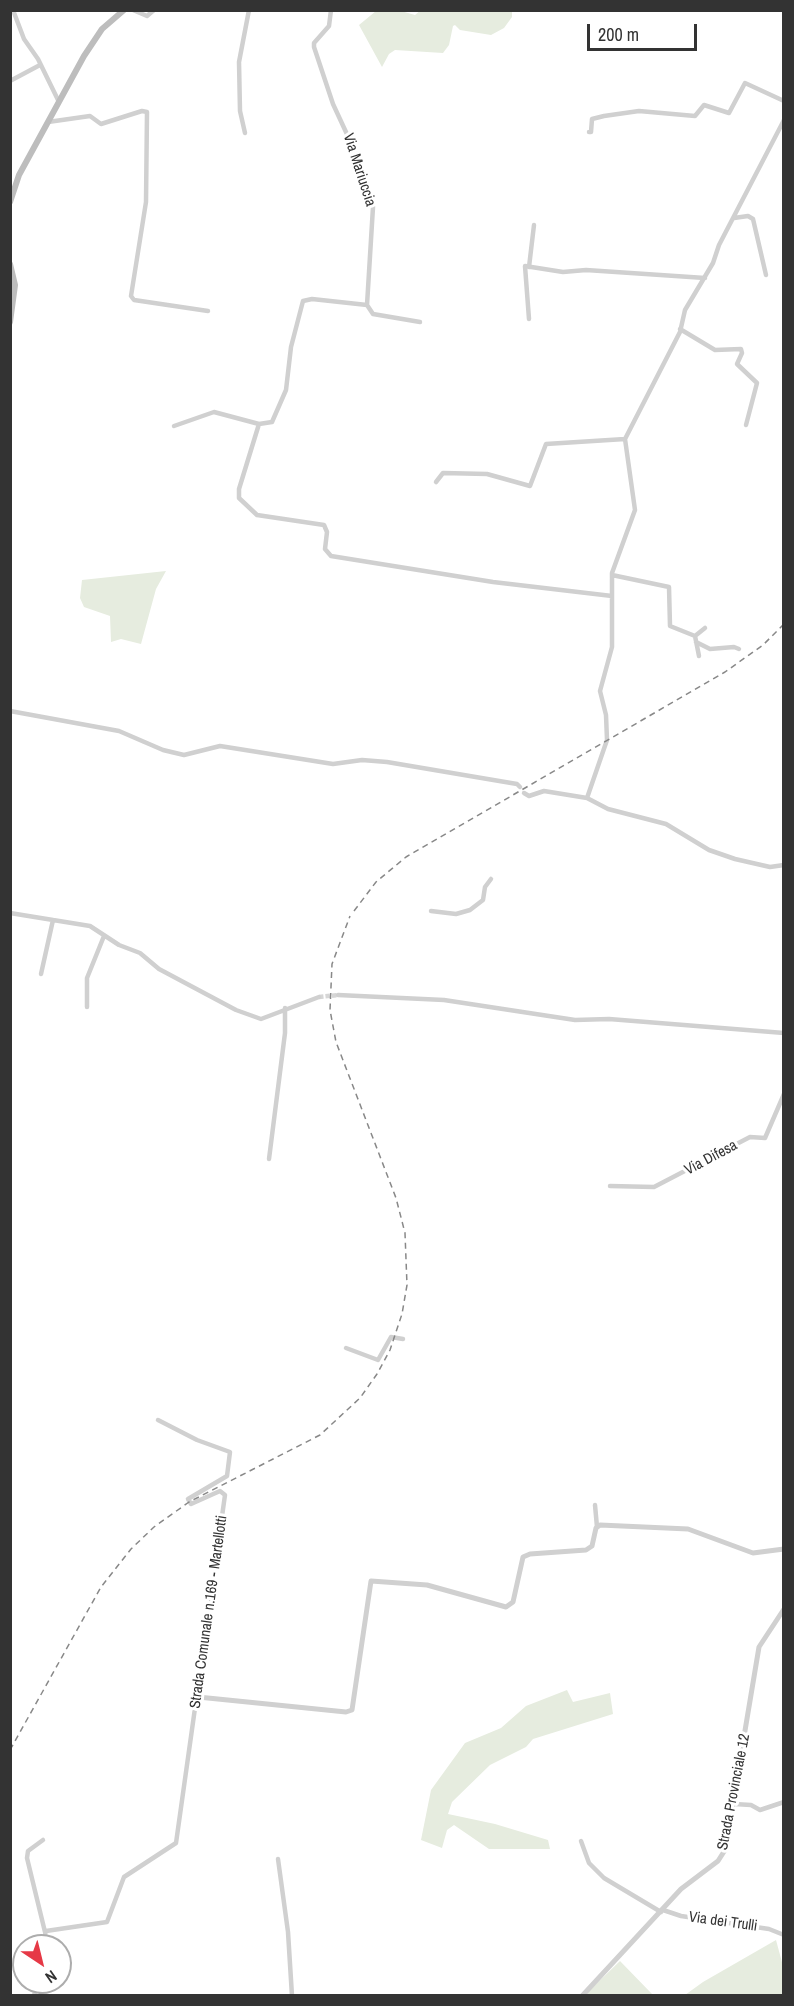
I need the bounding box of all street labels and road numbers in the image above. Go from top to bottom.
street label: Via Mariuccia [339,131,379,209]
street label: Via Difesa [682,1137,740,1179]
street label: Strada Comunale n.169 - Martellotti [187,1514,231,1710]
street label: Strada Provinciale 12 [714,1732,754,1852]
street label: Via dei Trulli [688,1908,758,1936]

